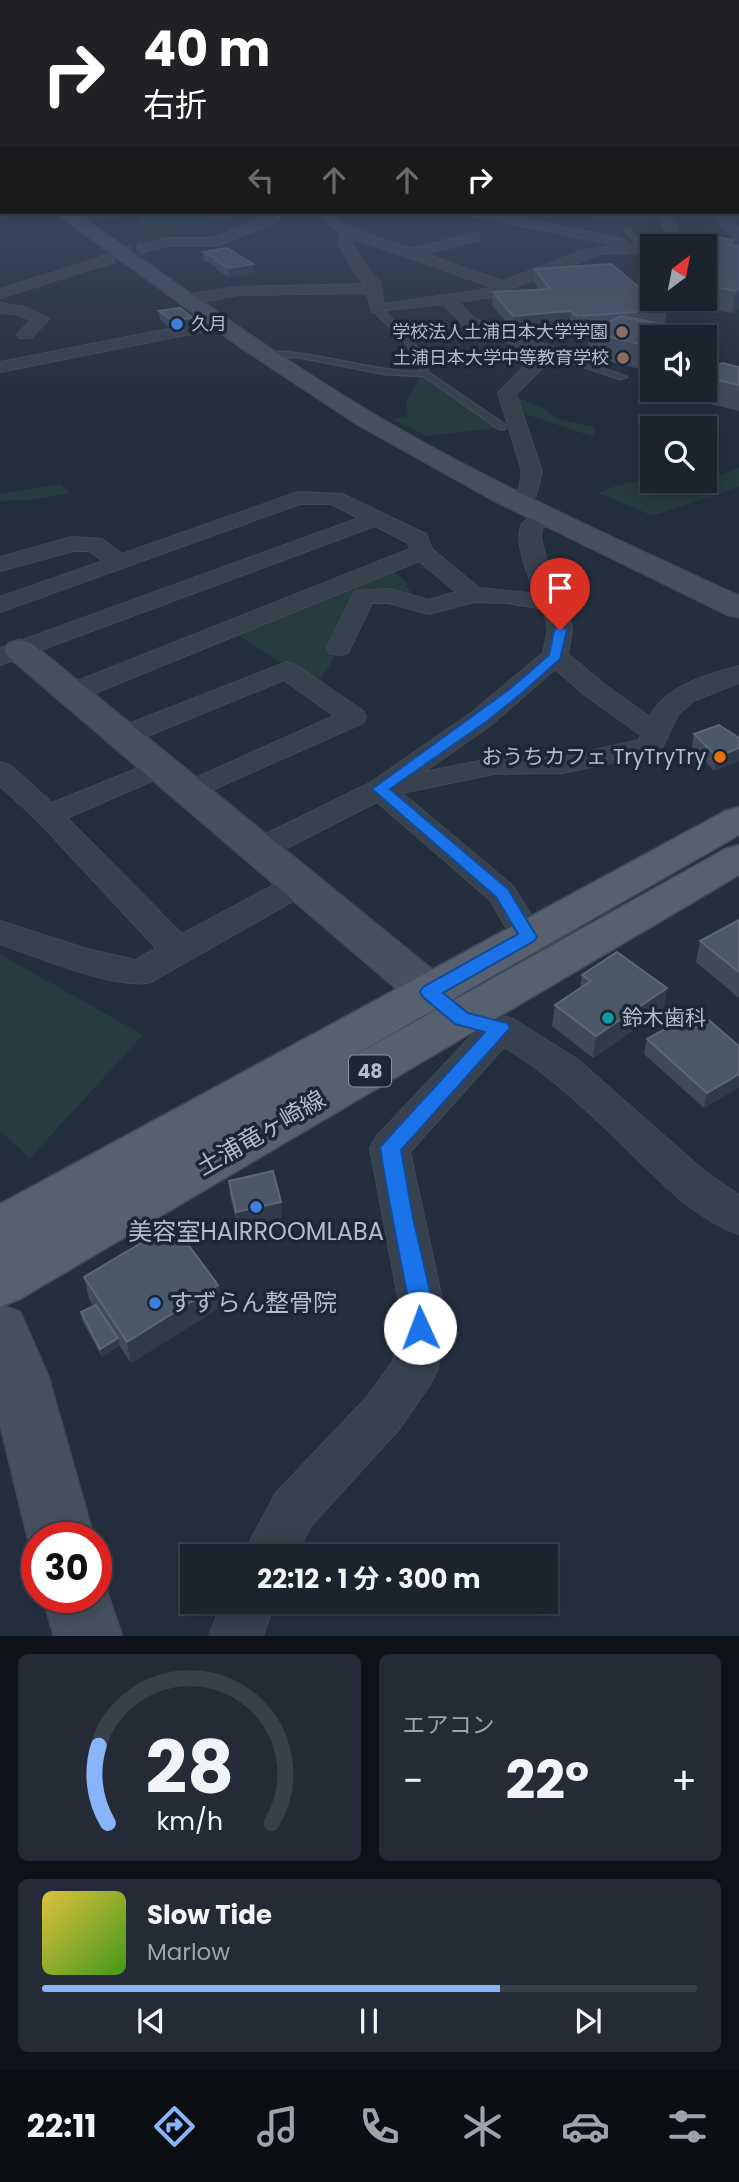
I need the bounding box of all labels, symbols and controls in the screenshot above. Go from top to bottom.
text: 40 m [143,15,270,83]
icon: right [28,28,119,119]
text: 右折 [143,82,207,127]
icon: left [242,161,280,199]
icon: ahead [315,161,353,199]
icon: ahead [388,161,426,199]
icon: right [461,161,499,199]
north arrow [640,234,718,312]
map controls [640,234,717,493]
place label: 久月 [191,311,227,336]
marker: 久月 [169,316,185,332]
place label: 学校法人土浦日本大学学園 [392,319,608,344]
marker: 学校法人土浦日本大学学園 [614,324,630,340]
button: sound [640,325,717,402]
place label: 土浦日本大学中等教育学校 [393,345,609,370]
marker: 土浦日本大学中等教育学校 [615,350,631,366]
button: search [640,416,717,493]
pin [530,558,590,630]
icon: arrive [541,569,579,607]
place label: おうちカフェ TryTryTry [481,742,706,771]
marker: おうちカフェ TryTryTry [712,749,728,765]
place label: 鈴木歯科 [622,1003,706,1032]
marker: 鈴木歯科 [600,1010,616,1026]
road number: 48 [349,1056,391,1086]
street label: 土浦竜ヶ崎線 [190,1082,331,1183]
marker: 美容室HAIRROOMLABA [248,1199,264,1215]
place label: 美容室HAIRROOMLABA [128,1215,384,1248]
place label: すずらん整骨院 [169,1286,337,1319]
position arrow [383,1291,457,1365]
marker: すずらん整骨院 [147,1295,163,1311]
speed limit sign: 30 [21,1522,112,1613]
text: 22:12 · 1 分 · 300 m [257,1561,481,1597]
text: エアコン [403,1709,495,1741]
text: 28 [145,1718,234,1819]
text: 22° [506,1744,589,1817]
text: − [403,1754,423,1807]
text: + [671,1754,697,1807]
text: km/h [156,1804,223,1839]
text: Slow Tide [147,1897,272,1933]
text: Marlow [147,1936,230,1968]
icon: previous [132,2002,170,2040]
icon: pause [350,2002,388,2040]
icon: next [569,2002,607,2040]
icon: directions [150,2102,199,2151]
icon: music [253,2102,302,2151]
icon: phone [355,2102,404,2151]
icon: climate [458,2102,507,2151]
icon: car [561,2102,610,2151]
icon: filters [663,2102,712,2151]
text: 22:11 [27,2103,97,2148]

